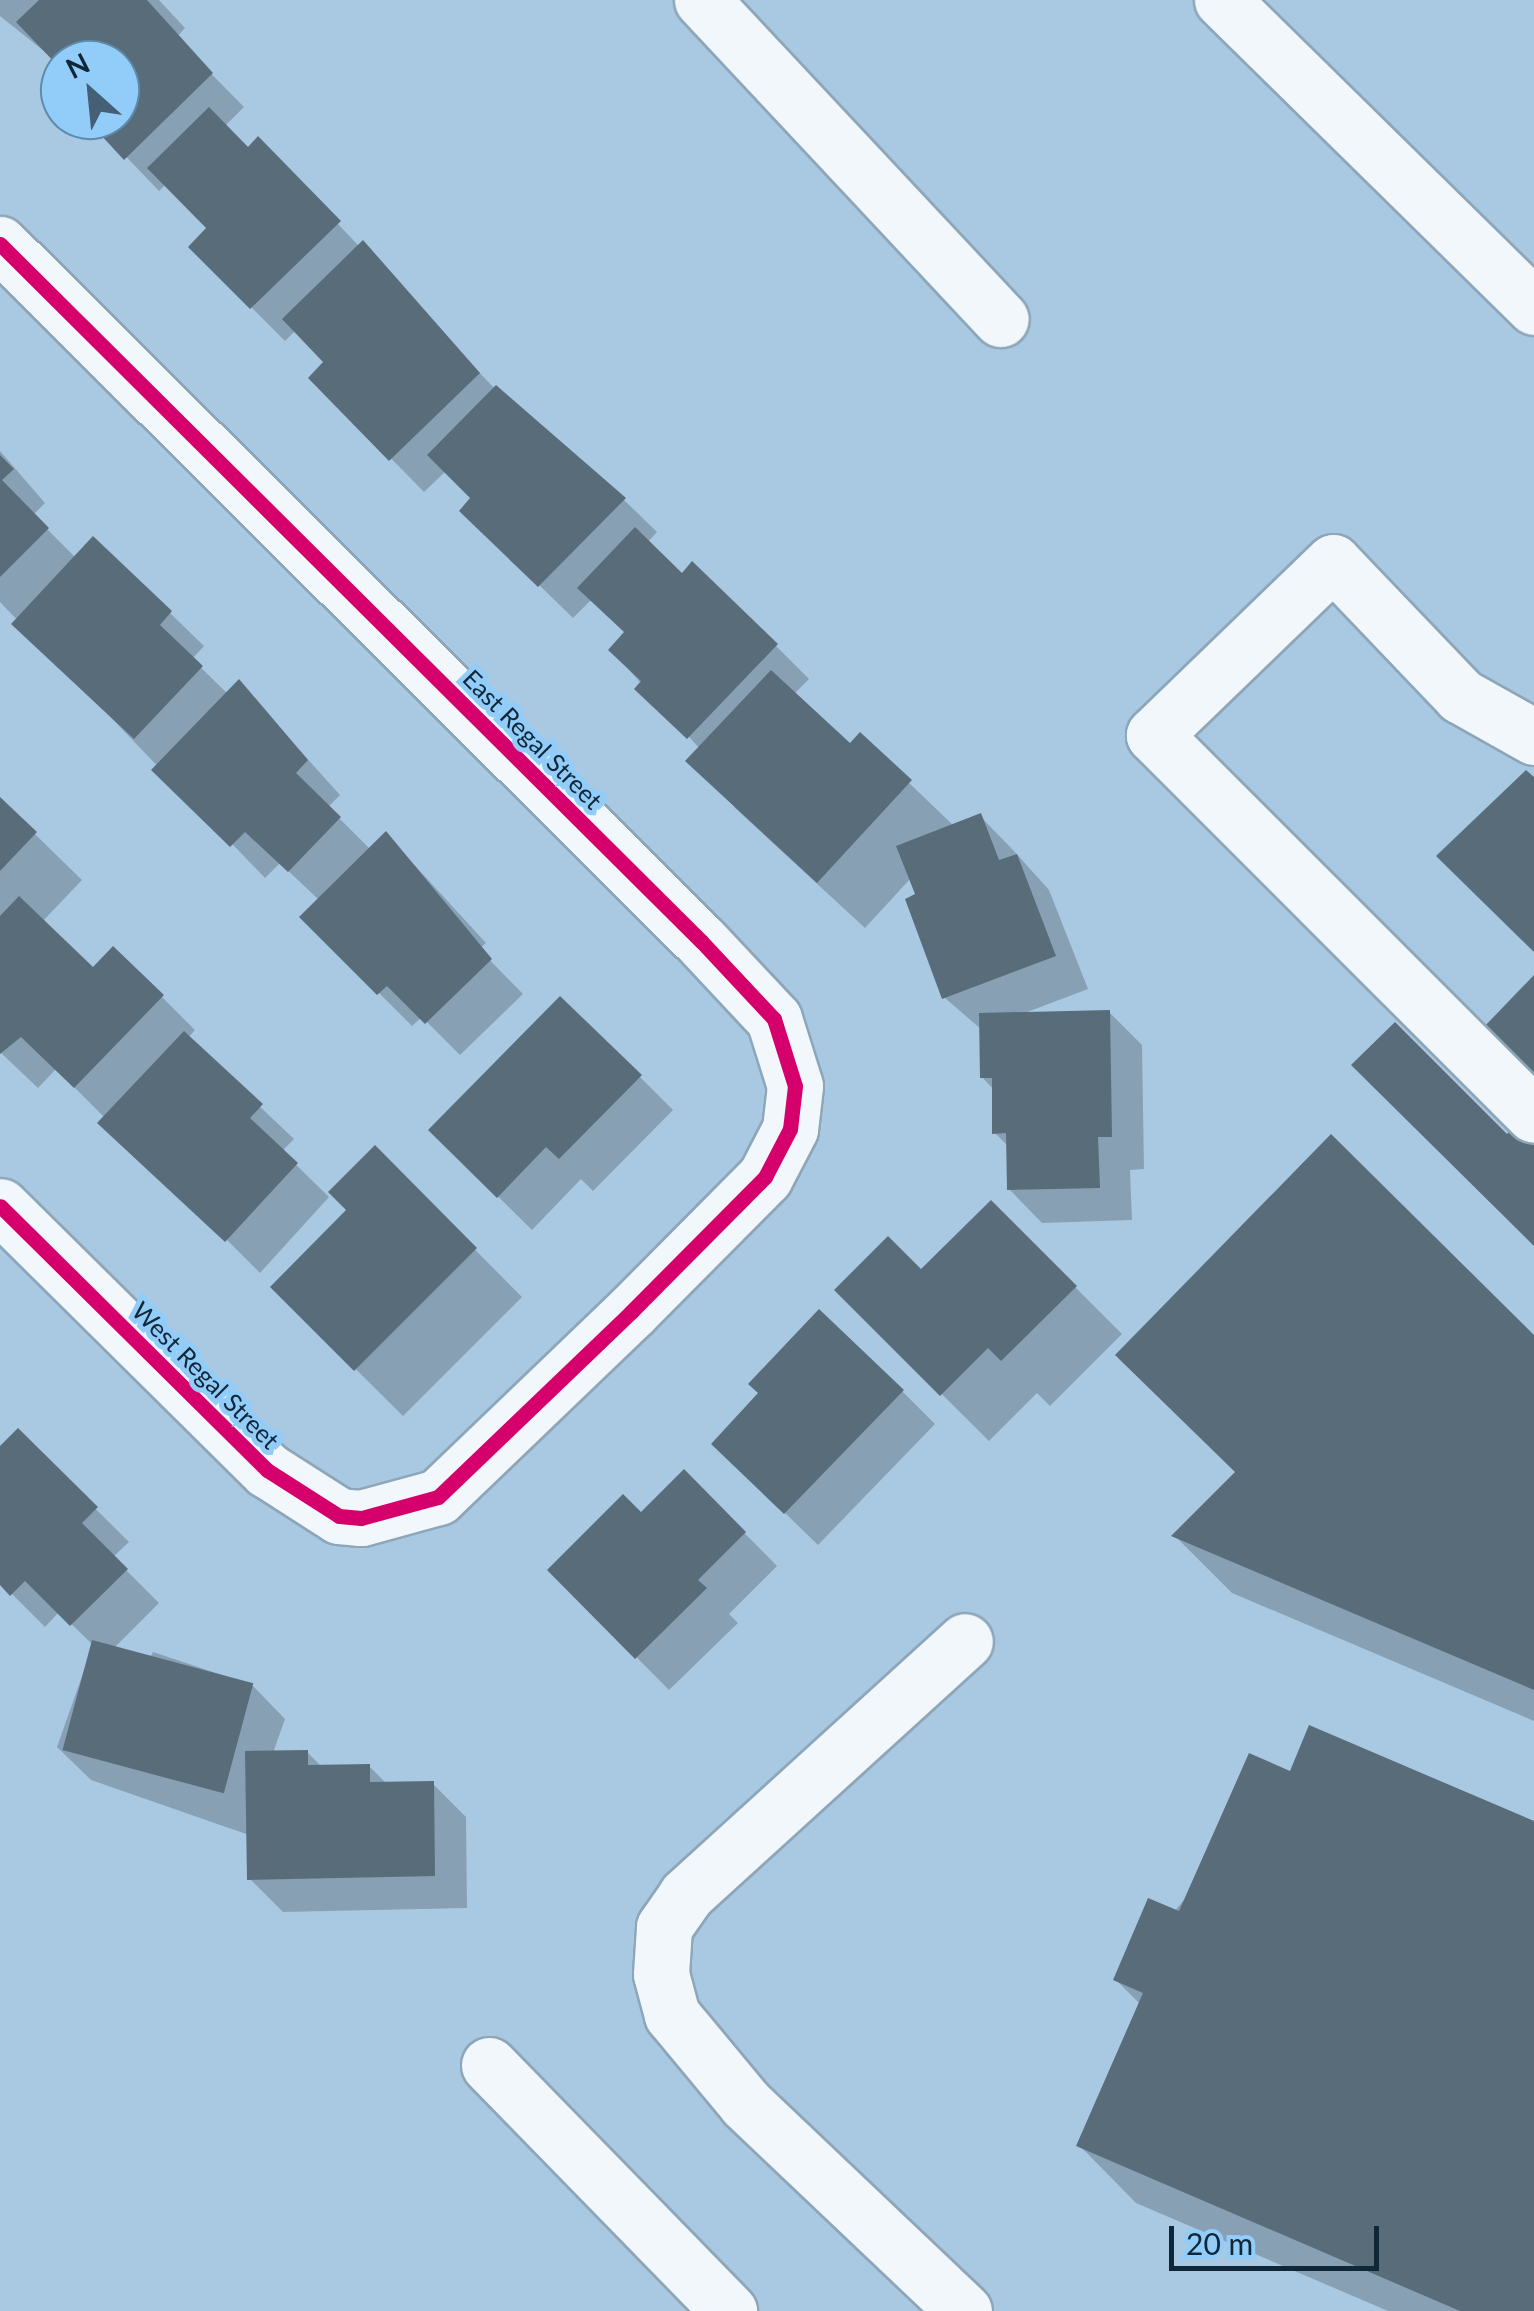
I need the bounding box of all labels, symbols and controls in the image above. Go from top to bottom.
north arrow [40,40,140,140]
text: N [60,45,95,85]
street label: East Regal Street [457,663,609,815]
street label: West Regal Street [126,1295,286,1455]
scale bar [1174,2206,1384,2268]
text: 20 m [1186,2225,1253,2261]

